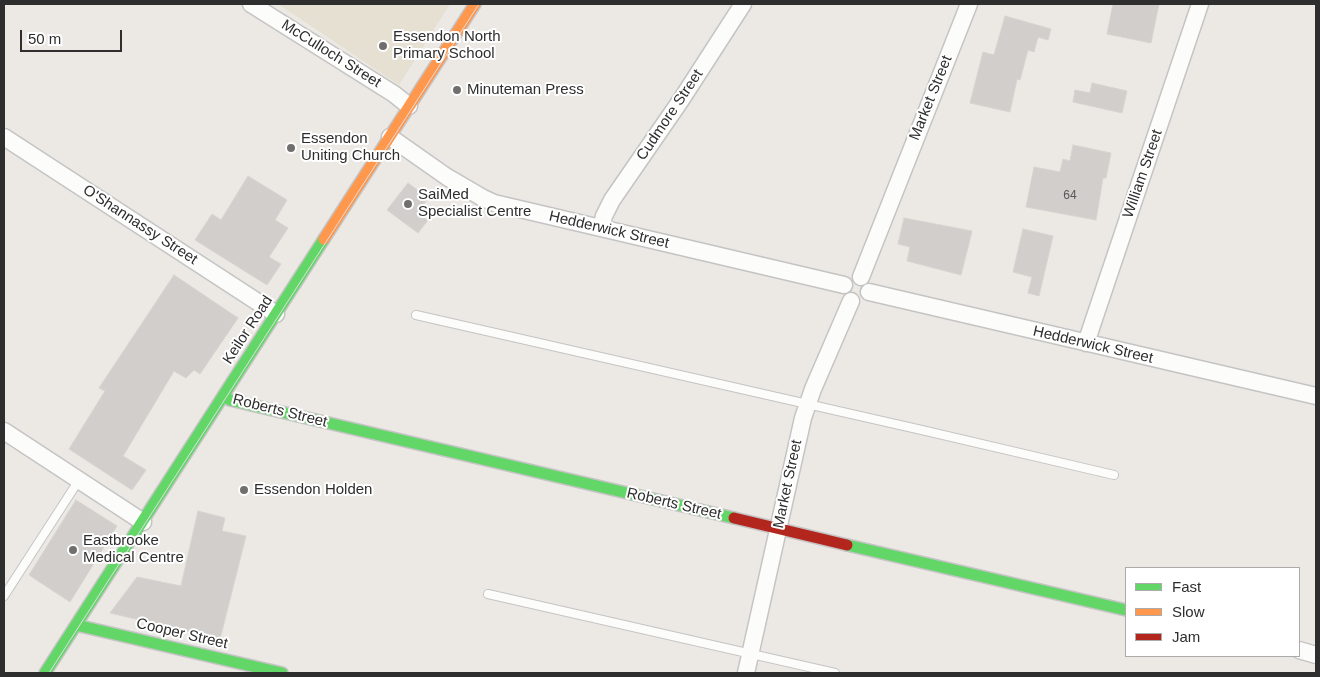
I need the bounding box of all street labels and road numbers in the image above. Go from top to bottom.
street label: McCulloch Street [278,16,384,92]
street label: Market Street [906,53,956,143]
street label: Cudmore Street [633,66,707,164]
street label: William Street [1119,127,1167,221]
street label: O'Shannassy Street [79,181,201,269]
street label: Hedderwick Street [547,207,671,253]
street label: Keilor Road [219,292,277,368]
street label: Hedderwick Street [1031,322,1155,368]
street label: Roberts Street [231,391,329,431]
street label: Market Street [770,438,806,530]
street label: Roberts Street [625,484,723,524]
street label: Cooper Street [134,615,230,653]

